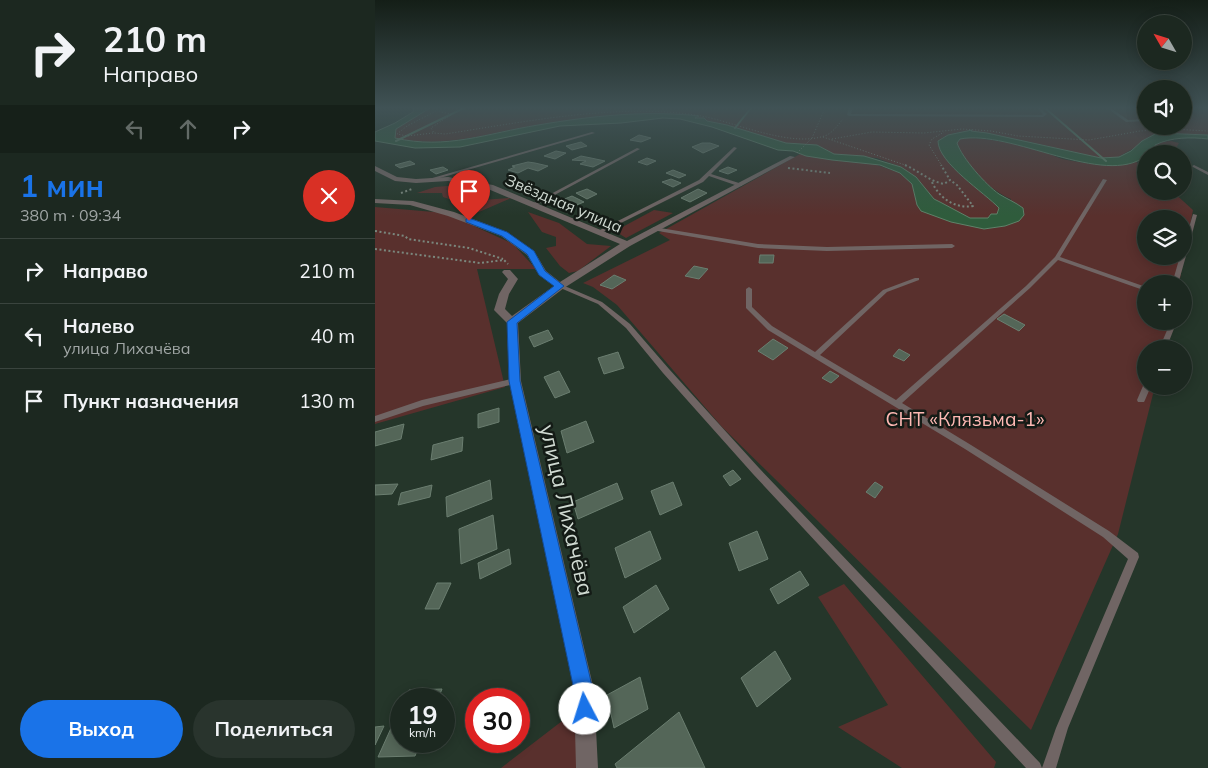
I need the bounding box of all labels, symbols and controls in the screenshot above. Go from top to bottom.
north arrow [1137,15,1193,70]
map controls [1137,15,1192,395]
text: 210 m [103,17,207,61]
icon: right [20,20,85,85]
text: Направо [103,60,198,88]
button: sound [1137,80,1192,135]
icon: left [121,115,149,143]
icon: ahead [174,115,202,143]
icon: right [227,115,255,143]
button: search [1137,145,1192,200]
text: 1 мин [20,167,104,205]
street label: Звёздная улица [502,169,626,237]
button: close [303,170,355,222]
pin [448,170,490,221]
icon: arrive [455,177,483,205]
text: 380 m · 09:34 [20,205,121,225]
button: layers [1137,210,1192,265]
icon: right [20,257,48,285]
text: Направо [63,259,148,283]
text: 210 m [299,259,355,283]
button: + [1137,275,1192,330]
text: Налево [63,314,135,338]
icon: left [20,322,48,350]
text: 40 m [311,324,355,348]
text: улица Лихачёва [63,338,190,358]
button: − [1137,340,1192,395]
icon: arrive [20,387,48,415]
text: Пункт назначения [63,389,239,413]
text: 130 m [299,389,355,413]
park label: СНТ «Клязьма-1» [886,407,1044,431]
street label: улица Лихачёва [534,421,600,599]
position arrow [558,682,610,734]
speed limit sign: 30 [465,688,530,753]
text: 19 [407,699,438,730]
button: Выход [20,700,183,758]
button: Поделиться [193,700,355,758]
text: km/h [409,725,436,740]

